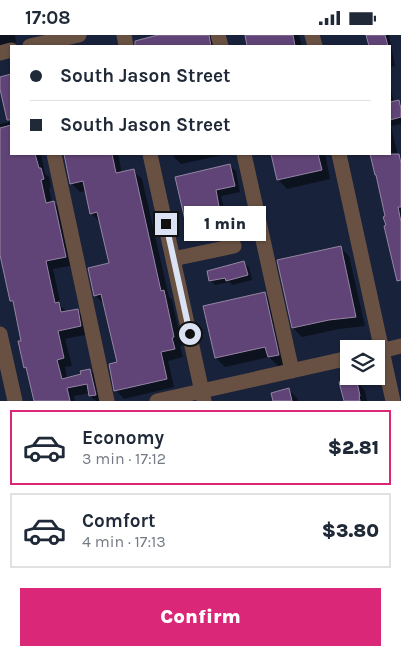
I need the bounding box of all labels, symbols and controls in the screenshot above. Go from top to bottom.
text: 17:08 [25,7,71,29]
text: South Jason Street [60,65,231,87]
text: South Jason Street [60,114,231,136]
callout: 1 min [184,207,266,241]
route end [155,213,177,235]
text: 1 min [204,214,246,233]
route start [179,323,201,345]
map controls [340,340,385,385]
button: layers [340,340,385,385]
icon: car [22,425,67,470]
text: Economy [82,427,164,449]
text: $2.81 [328,437,379,459]
text: 3 min · 17:12 [82,449,166,468]
icon: car [22,508,67,553]
text: Comfort [82,510,156,532]
text: $3.80 [322,520,379,542]
text: 4 min · 17:13 [82,532,166,551]
button: Confirm [20,588,381,646]

